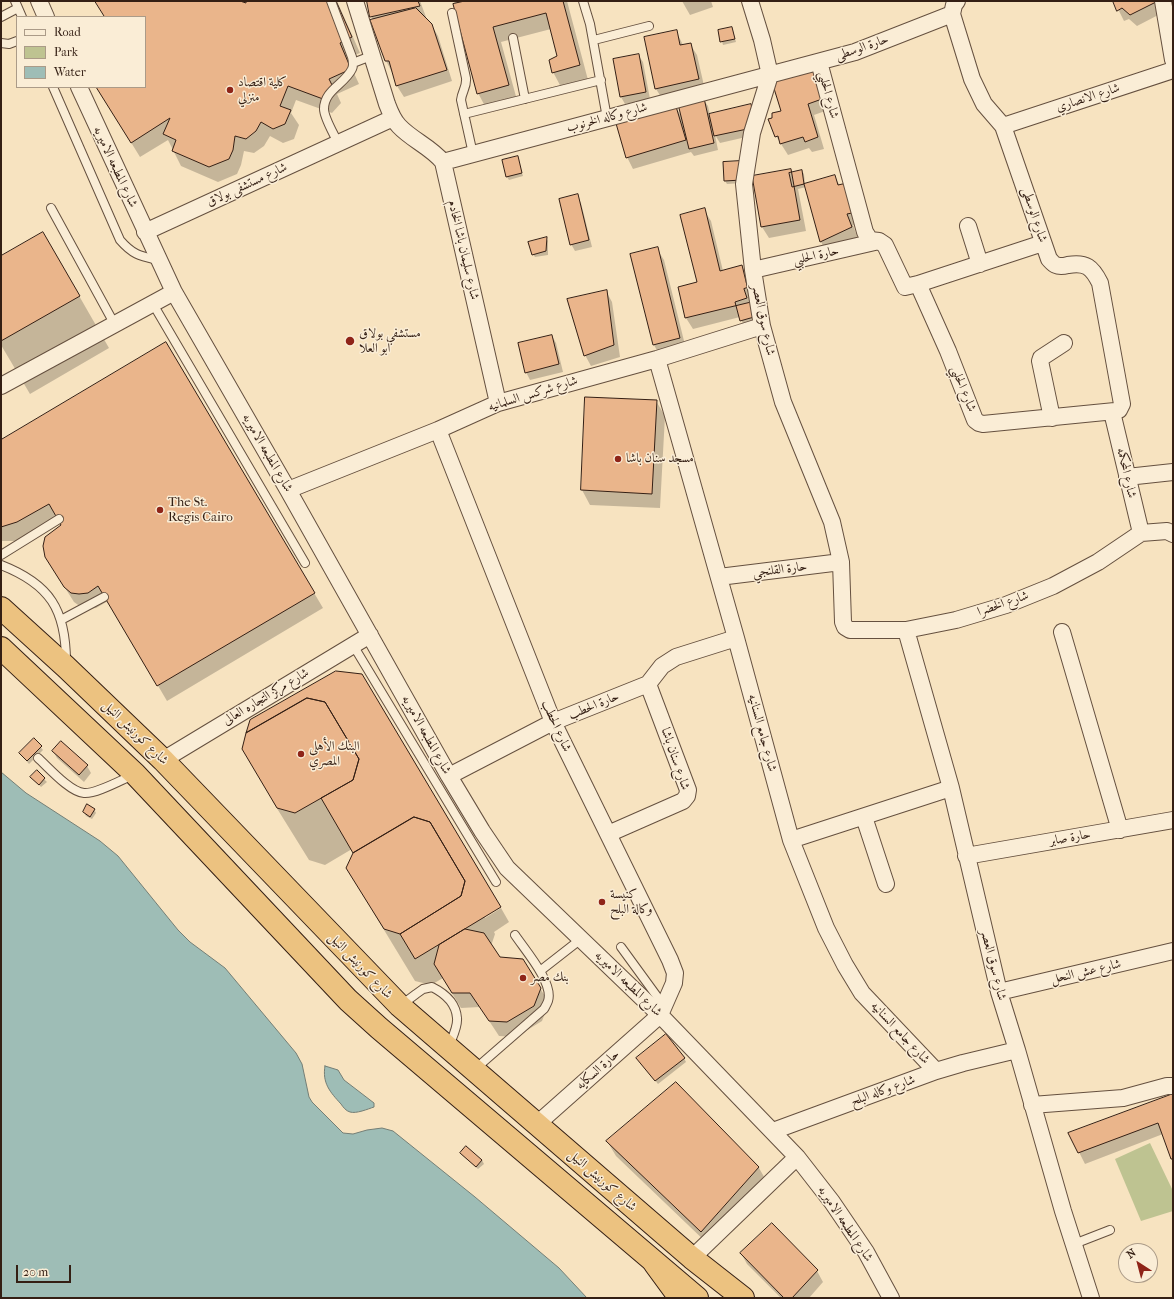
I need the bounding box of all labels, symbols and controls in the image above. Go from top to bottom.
legend [16,16,146,88]
text: Road [54,25,81,39]
street label: حارة الوسطى [833,32,891,64]
text: Park [54,45,78,59]
text: Water [54,65,86,79]
street label: شارع الحلبي [814,70,842,120]
place label: كلية اقتصاد منزلي [238,75,287,106]
street label: شارع الانصاري [1054,80,1122,116]
marker: كلية اقتصاد منزلي [225,85,235,95]
street label: شارع وكاله الخرنوب [565,100,649,136]
street label: شارع المطبعه الاميريه [89,124,141,210]
street label: شارع مستشفى بولاق [204,160,290,210]
street label: شارع الوسطى [1018,185,1050,245]
street label: شارع سليمان باشا الخادم [444,199,482,301]
street label: حارة الحلبي [792,243,840,269]
street label: شارع سوق العصر [748,283,778,357]
place label: مستشفي بولاق ابو العلا [359,326,421,357]
marker: مستشفي بولاق ابو العلا [344,335,356,347]
street label: شارع الحلبي [947,364,979,414]
street label: شارع شركس السلمانيه [486,373,580,415]
street label: شارع المطبعه الاميريه [238,411,296,495]
street label: شارع المحكمه [1113,446,1139,500]
place label: مسجد سنان باشا [626,451,694,467]
marker: مسجد سنان باشا [613,454,623,464]
place label: The St. Regis Cairo [168,495,233,526]
marker: The St. Regis Cairo [155,505,165,515]
street label: حارة القلنجي [752,559,808,581]
street label: شارع الخضرا [975,588,1031,620]
street label: شارع مركز التجاره العالى [220,665,312,729]
street label: حارة الحطب [566,689,622,723]
street label: شارع جامع السنانيه [744,692,780,774]
street label: شارع المطبعه الاميريه [398,693,454,777]
street label: شارع كورنيش النيل [99,698,171,768]
street label: شارع الحطب [538,698,574,754]
street label: شارع سنان باشا [657,726,693,792]
place label: البنك الأهلى المصري [309,739,360,770]
marker: البنك الأهلى المصري [296,749,306,759]
street label: حارة صابر [1048,827,1092,849]
place label: كنيسة وكالة البلح [610,887,652,918]
marker: كنيسة وكالة البلح [597,897,607,907]
street label: شارع سوق العصر [977,928,1009,1002]
street label: شارع كورنيش النيل [325,930,395,1002]
street label: شارع المطبعه الاميريه [591,948,665,1020]
street label: شارع عش النحل [1049,956,1123,988]
place label: بنك مصر [531,970,569,986]
marker: بنك مصر [518,973,528,983]
street label: شارع جامع السنانيه [867,999,933,1067]
street label: حارة السكايه [573,1047,623,1093]
street label: شارع وكاله البلح [849,1072,917,1110]
street label: شارع كورنيش النيل [565,1147,639,1215]
street label: شارع المطبعه الاميريه [814,1183,876,1265]
north arrow [1118,1243,1158,1283]
text: N [1124,1246,1138,1261]
scale bar [18,1257,73,1283]
text: 20 m [23,1265,48,1279]

